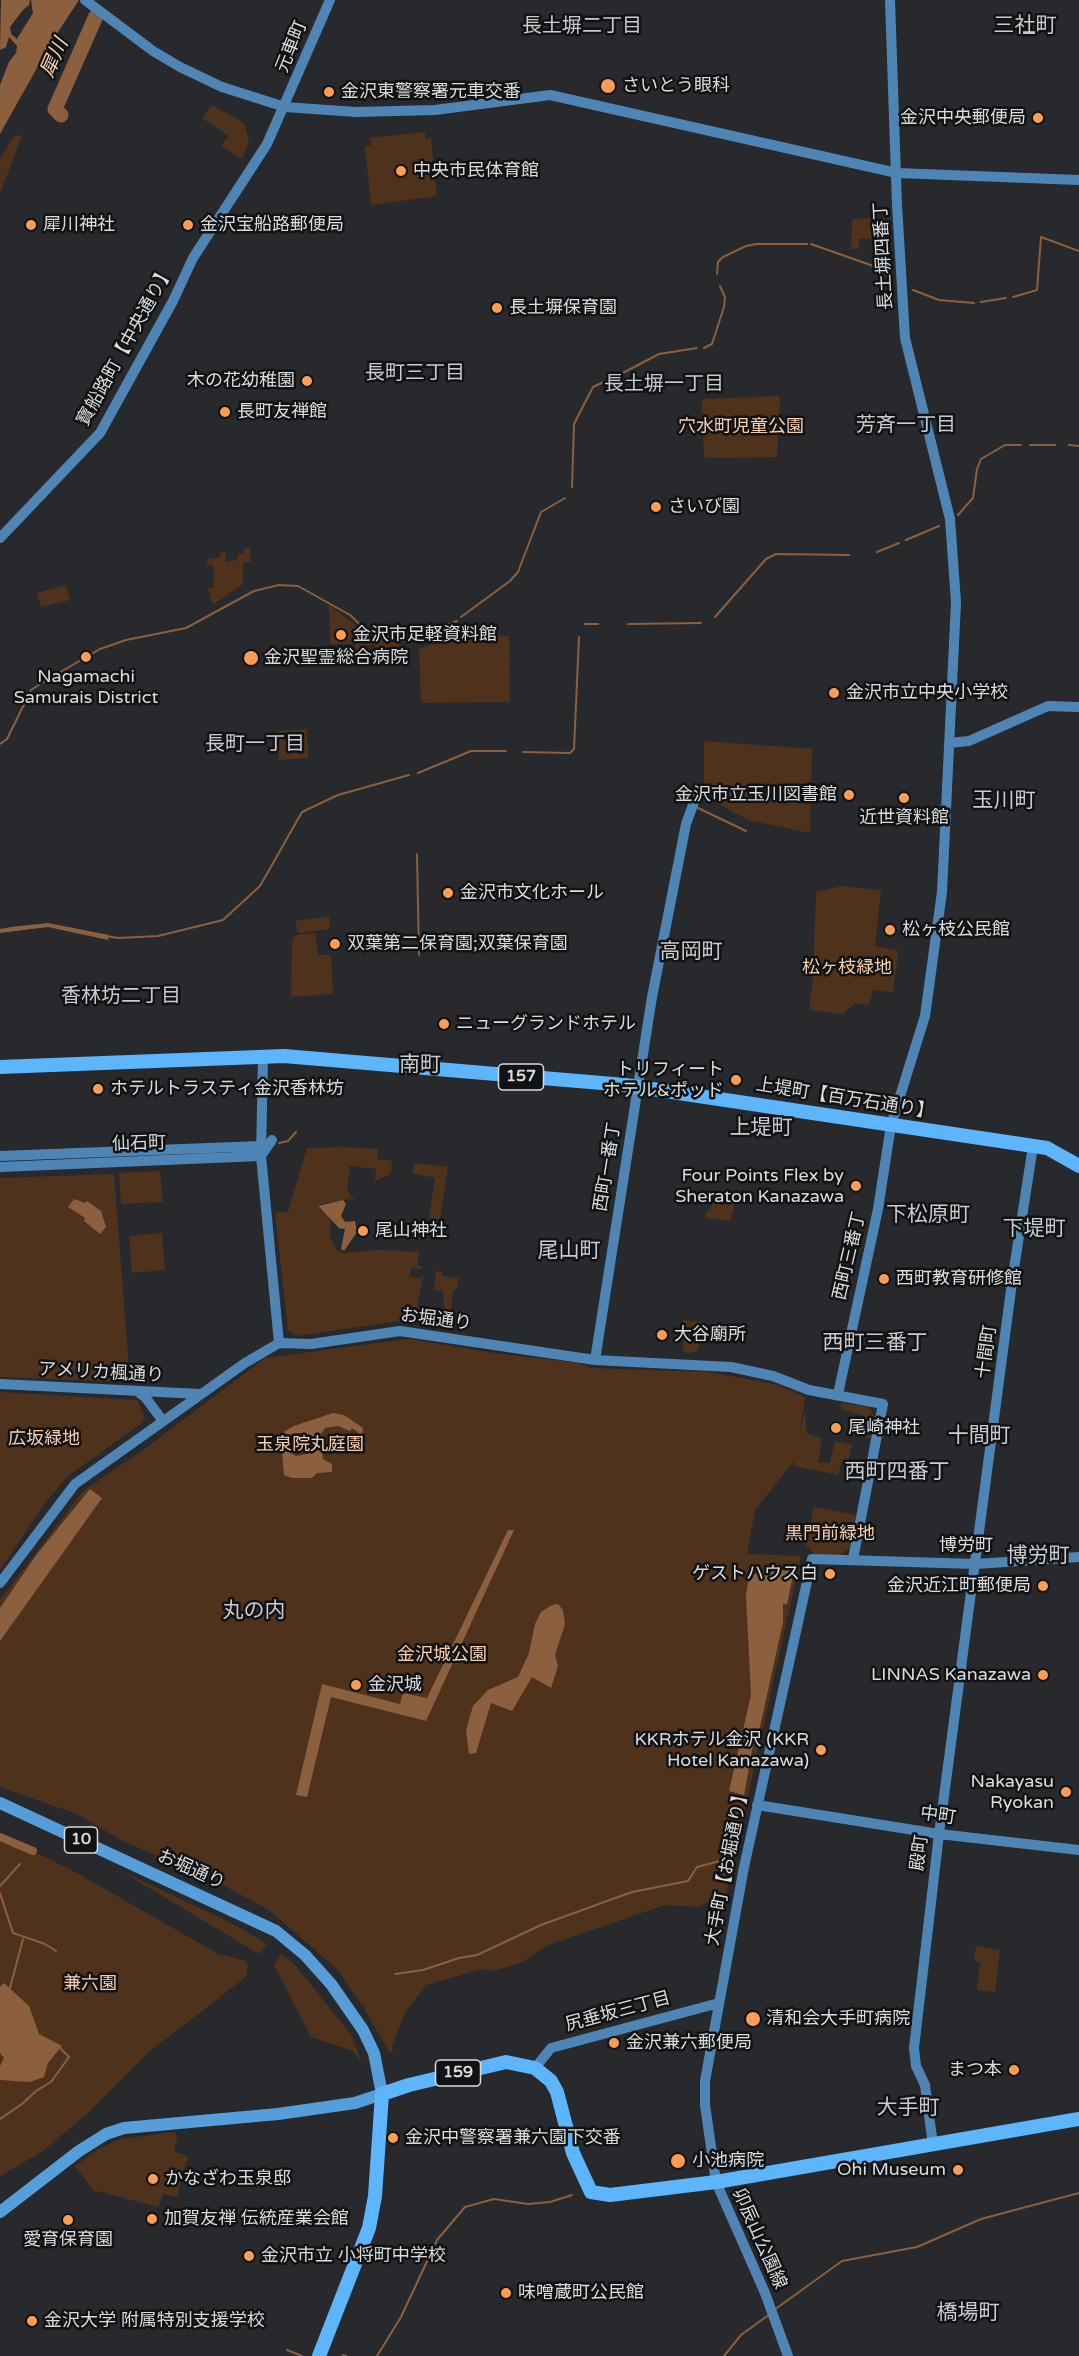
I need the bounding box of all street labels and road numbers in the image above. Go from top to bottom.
street label: 元車町 [272,18,312,76]
street label: 長土塀四番丁 [870,202,898,310]
street label: 寶船路町【中央通り】 [73,262,179,430]
road number: 157 [498,1064,544,1090]
street label: 上堤町【百万石通り】 [754,1074,936,1124]
street label: 西町一番丁 [590,1121,626,1213]
street label: 仙石町 [112,1132,166,1156]
street label: 西町三番丁 [829,1210,871,1302]
street label: お堀通り [399,1305,473,1335]
street label: 十間町 [973,1324,1001,1380]
street label: アメリカ楓通り [38,1359,164,1387]
street label: 博労町 [939,1535,993,1557]
street label: 大手町【お堀通り】 [702,1784,754,1948]
street label: 中町 [919,1803,957,1829]
road number: 10 [64,1827,98,1853]
street label: 殿町 [907,1834,933,1872]
street label: お堀通り [154,1845,228,1895]
street label: 尻垂坂三丁目 [563,1988,673,2036]
road number: 159 [436,2060,480,2086]
street label: 卯辰山公園線 [727,2185,791,2293]

